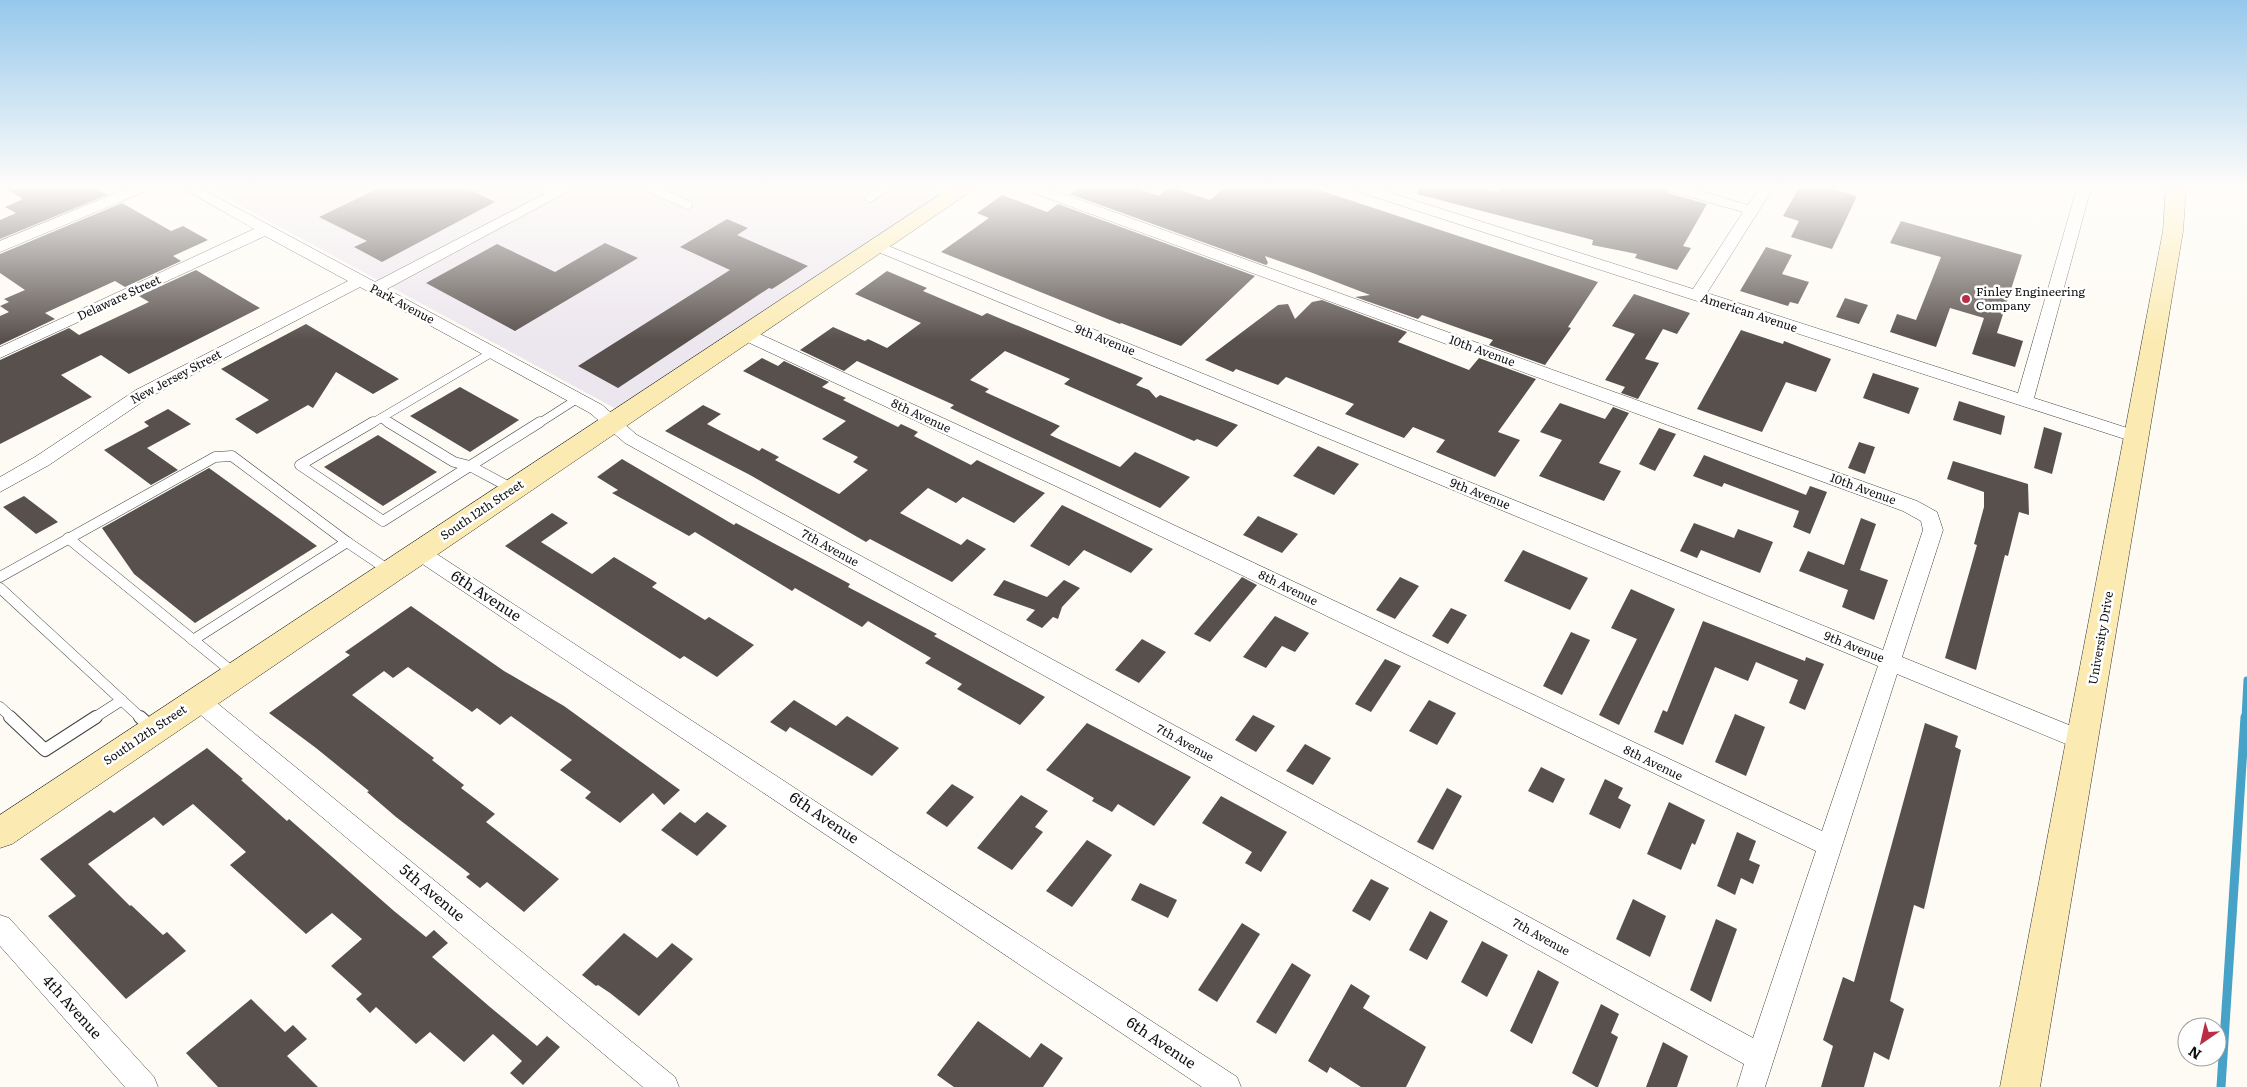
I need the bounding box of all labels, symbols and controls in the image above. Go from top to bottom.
street label: Delaware Street [74,270,163,324]
street label: Park Avenue [367,279,438,328]
place label: Finley Engineering Company [1976,282,2086,314]
street label: American Avenue [1699,288,1800,336]
marker: Finley Engineering Company [1960,293,1972,305]
street label: 9th Avenue [1073,319,1138,359]
street label: 10th Avenue [1447,330,1518,370]
street label: New Jersey Street [127,344,225,408]
street label: 8th Avenue [889,393,954,437]
street label: 10th Avenue [1828,468,1899,508]
street label: 9th Avenue [1448,473,1513,513]
street label: South 12th Street [436,474,527,544]
street label: 7th Avenue [798,524,863,570]
street label: 6th Avenue [447,563,527,626]
street label: 8th Avenue [1256,565,1321,609]
street label: University Drive [2083,590,2117,686]
street label: 9th Avenue [1822,626,1887,666]
street label: South 12th Street [99,699,190,769]
street label: 7th Avenue [1153,719,1218,765]
street label: 8th Avenue [1621,740,1686,784]
street label: 6th Avenue [785,785,864,849]
street label: 5th Avenue [395,858,471,926]
street label: 7th Avenue [1509,913,1574,959]
street label: 4th Avenue [38,969,109,1044]
street label: 6th Avenue [1122,1010,1201,1074]
north arrow [2177,1017,2227,1067]
text: N [2184,1042,2205,1065]

